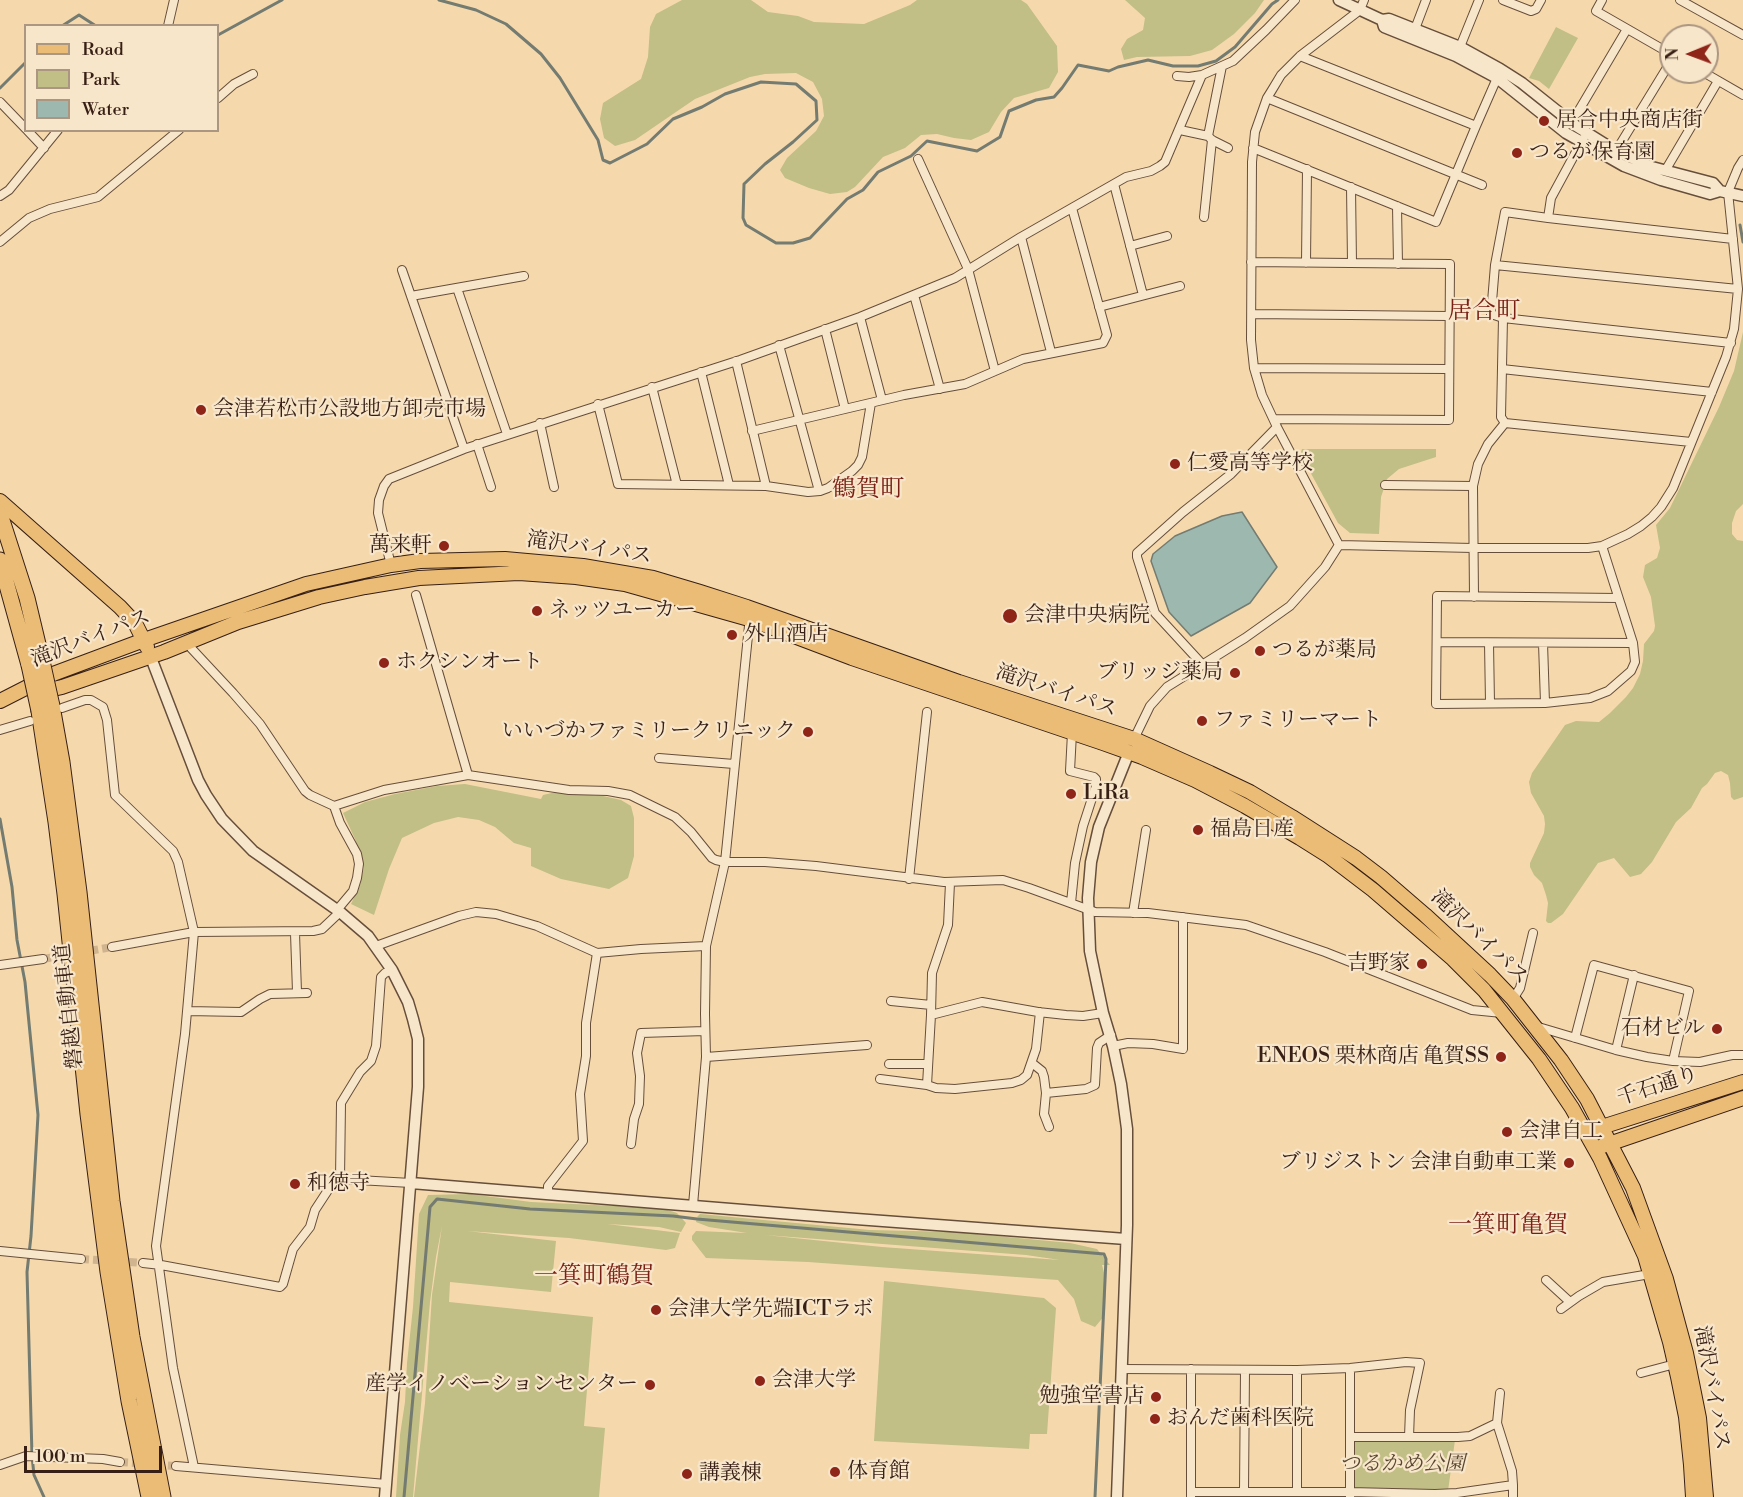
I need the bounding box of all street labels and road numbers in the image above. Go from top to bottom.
street label: 滝沢バイパス [525,528,653,570]
street label: 滝沢バイパス [28,605,154,673]
street label: 滝沢バイパス [992,661,1120,723]
street label: 滝沢バイパス [1425,885,1533,991]
street label: 磐越自動車道 [51,942,89,1070]
street label: 千石通り [1614,1062,1702,1112]
street label: 滝沢バイパス [1688,1324,1734,1452]

